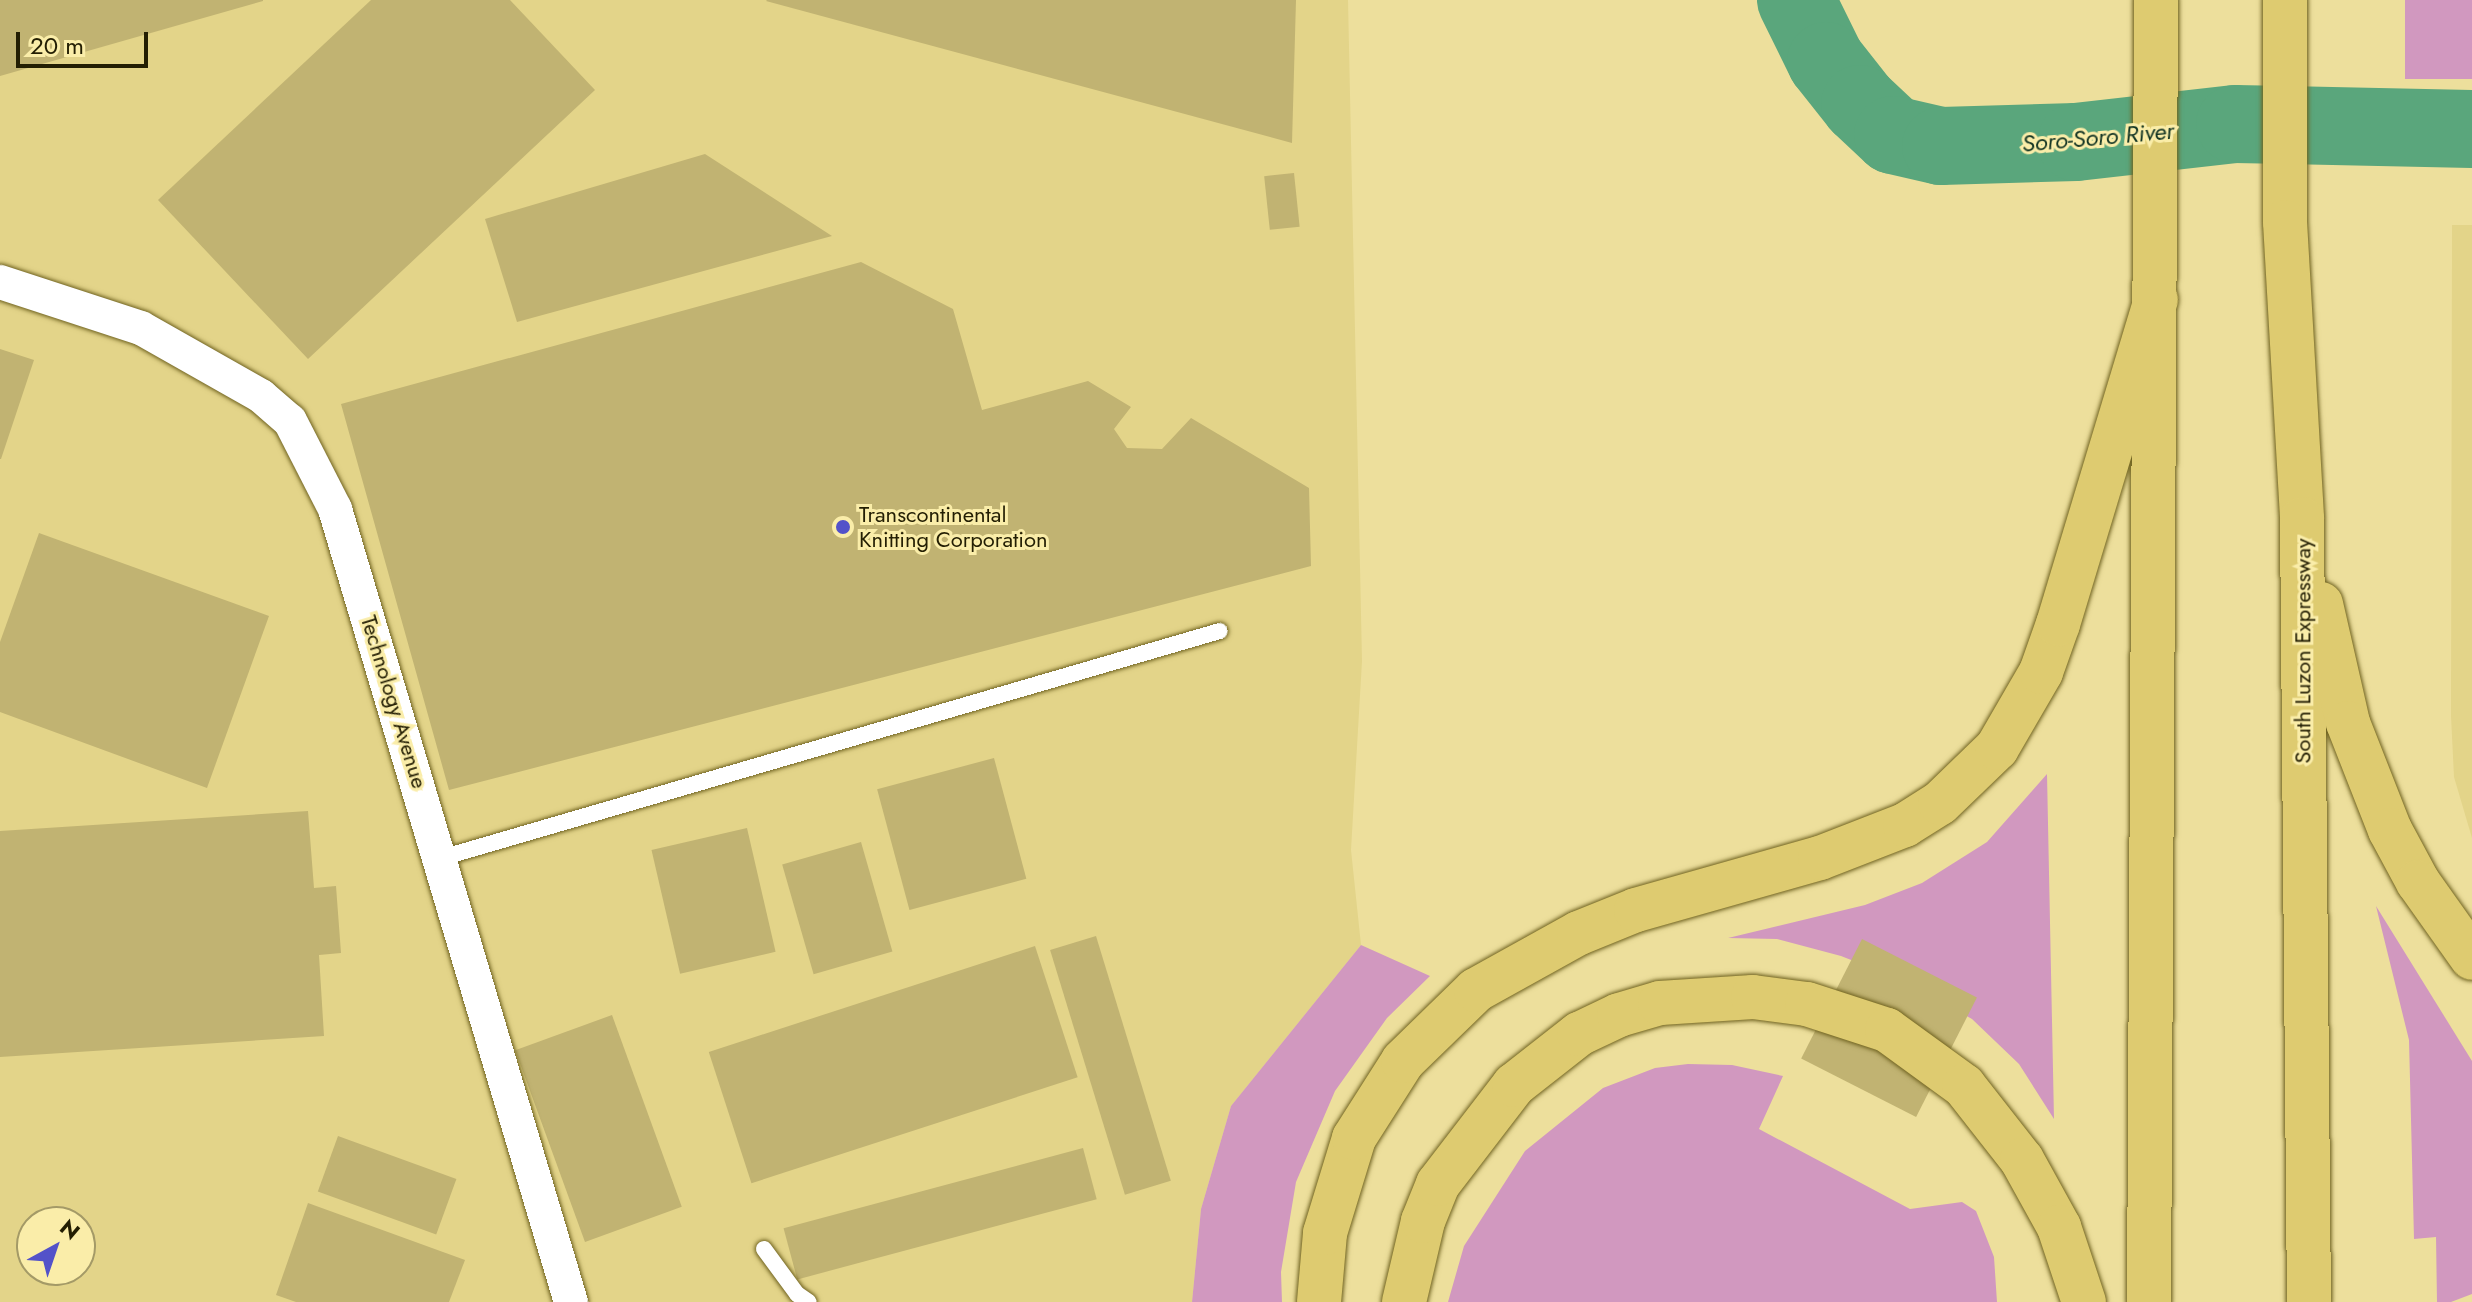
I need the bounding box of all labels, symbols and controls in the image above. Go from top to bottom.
scale bar [20,16,152,66]
text: 20 m [30,28,84,63]
water label: Soro-Soro River [2021,116,2175,158]
place label: Transcontinental Knitting Corporation [859,501,1048,552]
marker: Transcontinental Knitting Corporation [834,518,852,536]
street label: South Luzon Expressway [2290,538,2316,764]
street label: Technology Avenue [355,612,433,792]
north arrow [16,1206,96,1286]
text: N [53,1211,87,1247]

